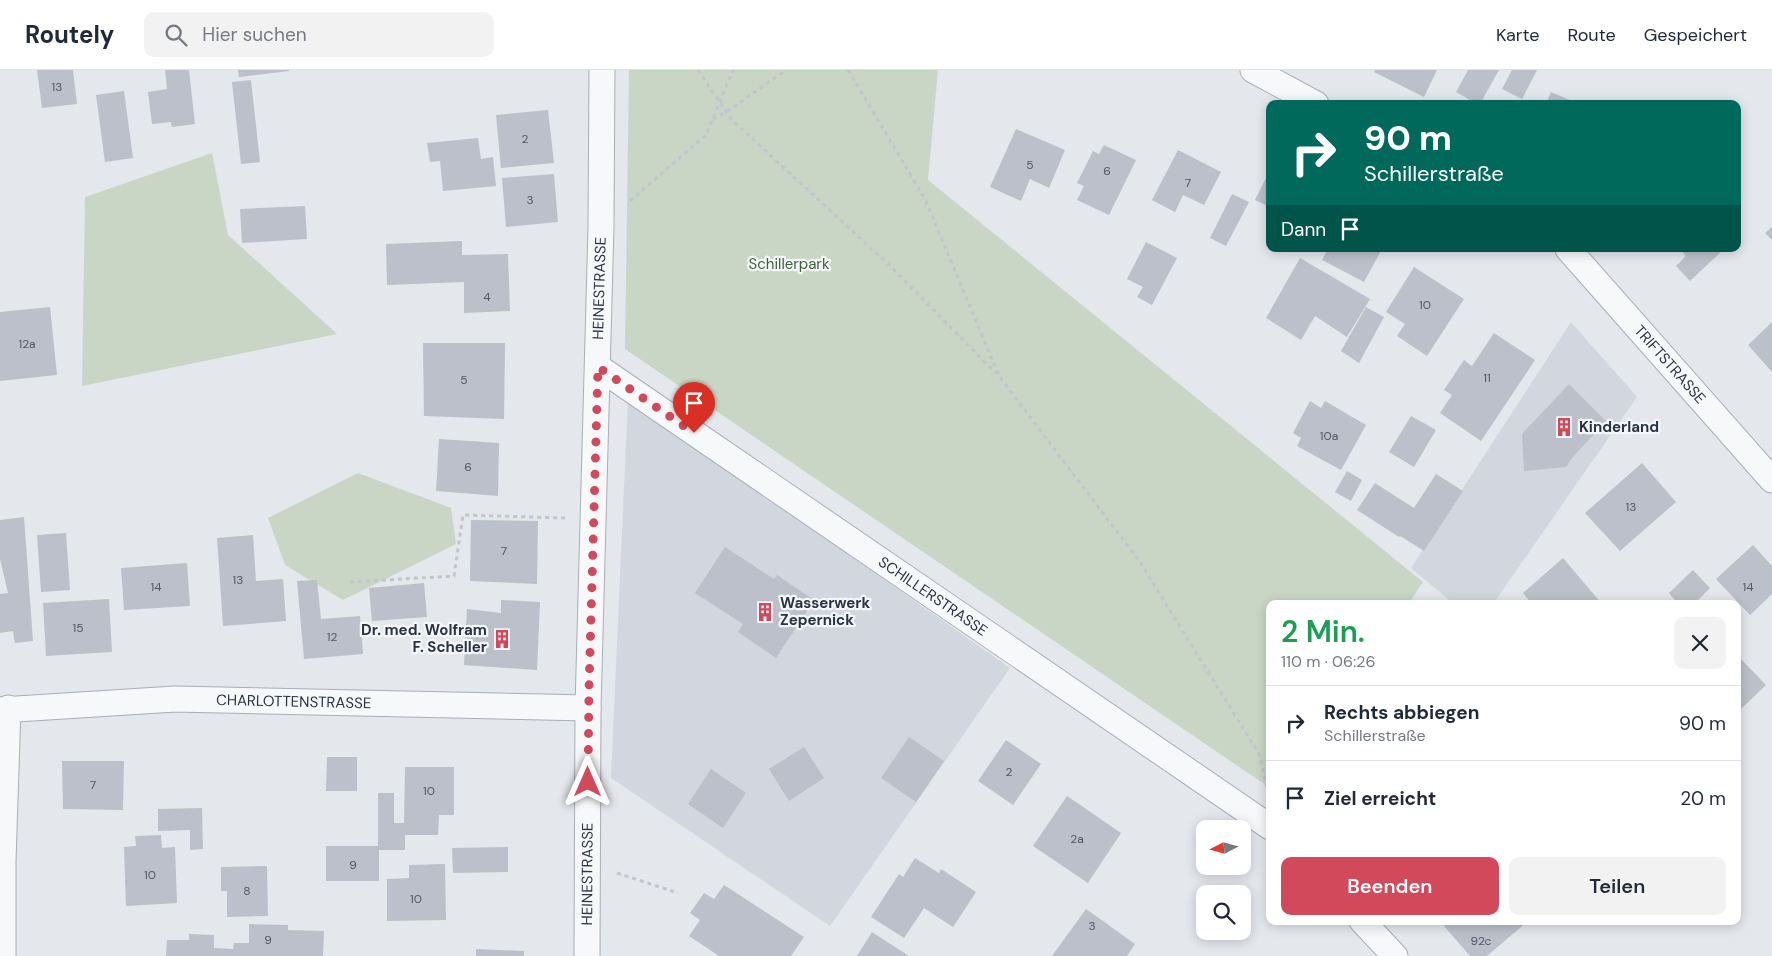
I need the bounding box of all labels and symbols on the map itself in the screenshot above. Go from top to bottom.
house number: 13 [52,79,62,95]
house number: 2 [522,131,529,147]
house number: 5 [1026,157,1034,173]
house number: 6 [1103,163,1111,179]
house number: 7 [1185,175,1191,191]
house number: 3 [526,192,534,208]
street label: HEINESTRASSE [588,237,611,340]
park label: Schillerpark [749,254,830,274]
house number: 4 [483,289,491,305]
house number: 10 [1419,297,1431,313]
street label: TRIFTSTRASSE [1630,321,1710,408]
house number: 12a [18,336,36,352]
house number: 11 [1483,370,1491,386]
house number: 5 [460,372,468,388]
pin [673,382,715,433]
building icon: Kinderland [1553,416,1575,438]
place label: Kinderland [1579,417,1659,437]
house number: 10a [1320,428,1338,444]
house number: 6 [464,459,472,475]
house number: 13 [1626,499,1636,515]
house number: 7 [501,543,507,559]
street label: SCHILLERSTRASSE [875,552,992,641]
house number: 13 [233,572,243,588]
house number: 14 [150,579,162,595]
house number: 14 [1742,579,1754,595]
place label: Wasserwerk Zepernick [780,593,871,630]
building icon: Wasserwerk Zepernick [754,601,776,623]
house number: 15 [72,620,84,636]
place label: Dr. med. Wolfram F. Scheller [361,620,487,657]
building icon: Dr. med. Wolfram F. Scheller [491,628,513,650]
house number: 12 [327,629,337,645]
street label: CHARLOTTENSTRASSE [216,690,371,713]
position arrow [561,755,613,807]
house number: 2 [1006,764,1013,780]
house number: 7 [90,777,96,793]
house number: 10 [423,783,435,799]
north arrow [1196,820,1251,875]
street label: HEINESTRASSE [577,823,598,925]
house number: 2a [1070,831,1084,847]
house number: 9 [349,857,357,873]
house number: 10 [144,867,156,883]
house number: 8 [243,883,251,899]
house number: 10 [410,891,422,907]
house number: 3 [1088,918,1096,934]
house number: 9 [264,932,272,948]
house number: 92c [1471,933,1492,949]

